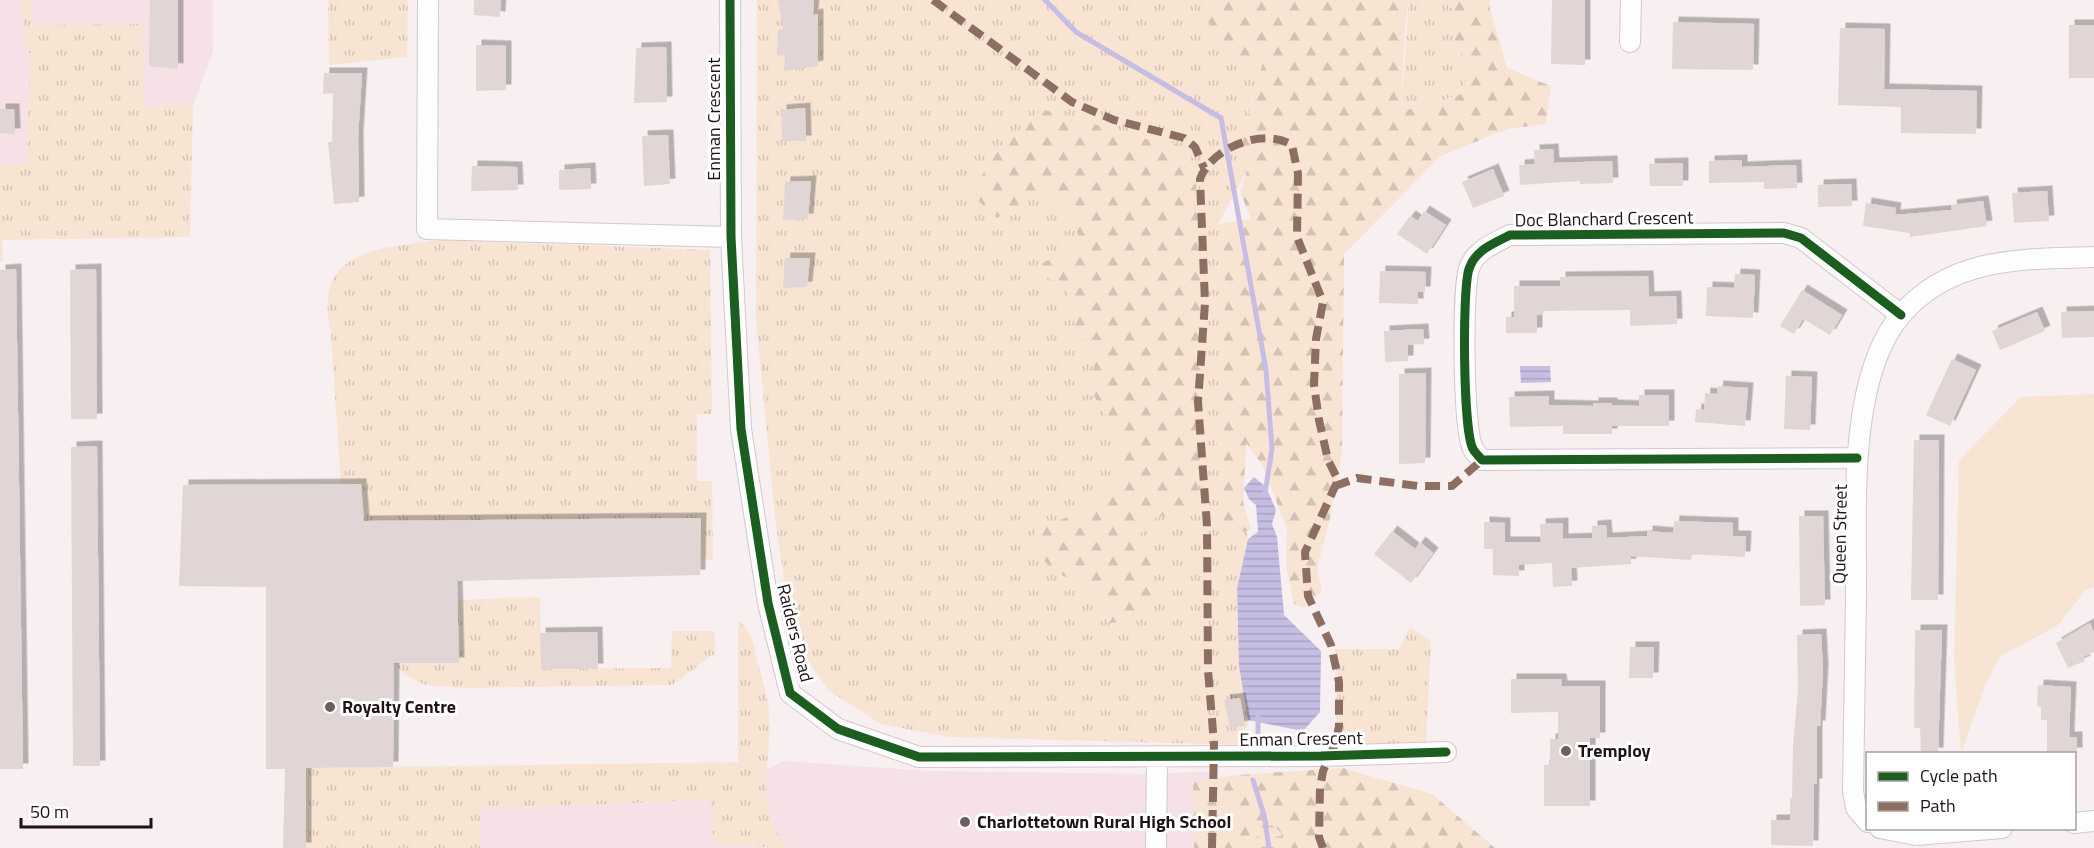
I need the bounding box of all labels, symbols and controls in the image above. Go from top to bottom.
street label: Enman Crescent [700,57,727,181]
street label: Doc Blanchard Crescent [1514,203,1694,234]
street label: Queen Street [1825,483,1854,584]
street label: Raiders Road [770,581,821,685]
place label: Royalty Centre [342,693,456,720]
marker: Royalty Centre [323,700,337,714]
street label: Enman Crescent [1239,724,1364,753]
place label: Tremploy [1578,737,1651,764]
marker: Tremploy [1559,744,1573,758]
legend [1866,752,2076,830]
text: Cycle path [1920,762,1998,789]
scale bar [21,791,152,829]
text: Path [1920,792,1956,819]
text: 50 m [30,798,69,825]
place label: Charlottetown Rural High School [977,808,1231,835]
marker: Charlottetown Rural High School [958,815,972,829]

